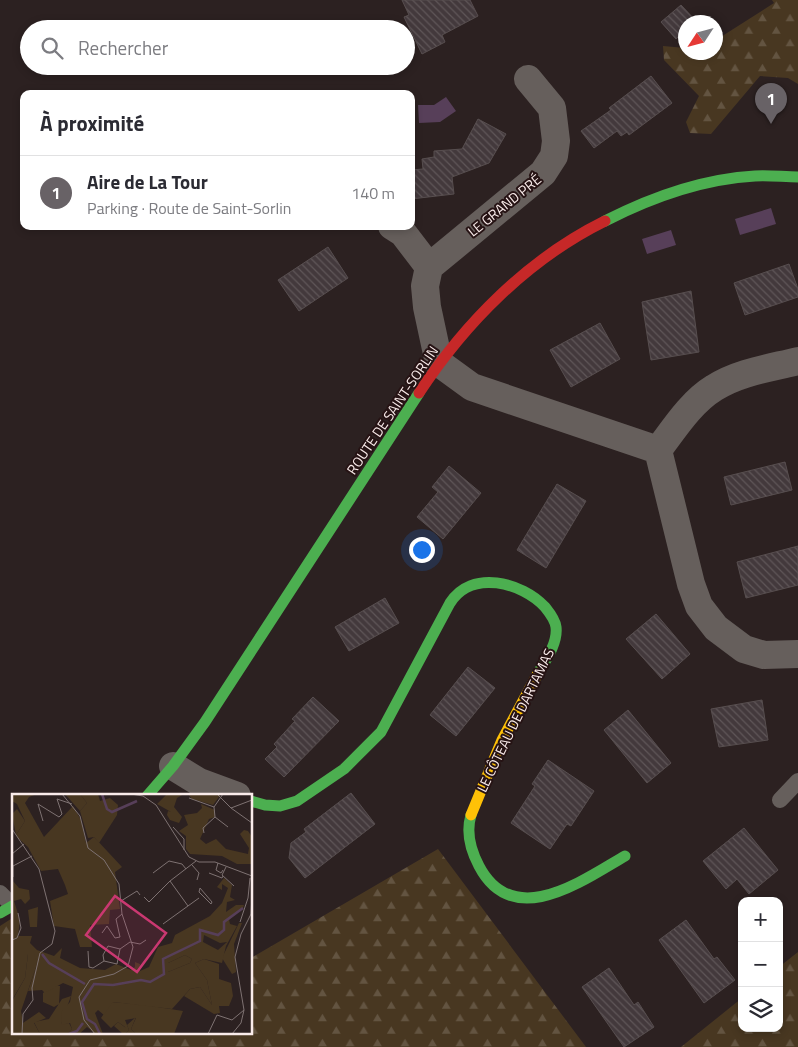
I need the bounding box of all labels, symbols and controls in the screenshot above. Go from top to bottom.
north arrow [678,15,723,60]
search box [20,20,415,75]
text: Rechercher [78,33,168,62]
icon: search [38,34,66,62]
pin: 1 [755,83,787,124]
text: À proximité [40,107,144,139]
text: Aire de La Tour [87,167,208,196]
street label: LE GRAND PRÉ [463,169,545,241]
text: 1 [52,181,60,205]
text: 140 m [351,181,395,205]
text: Parking · Route de Saint-Sorlin [87,196,291,220]
street label: ROUTE DE SAINT-SORLIN [341,342,443,478]
your location [409,537,435,563]
street label: LE CÔTEAU DE DARTAMAS [471,645,559,795]
inset map [12,794,252,1034]
map controls [738,897,783,1032]
button: + [738,897,783,942]
button: − [738,942,783,987]
button: layers [738,987,783,1032]

